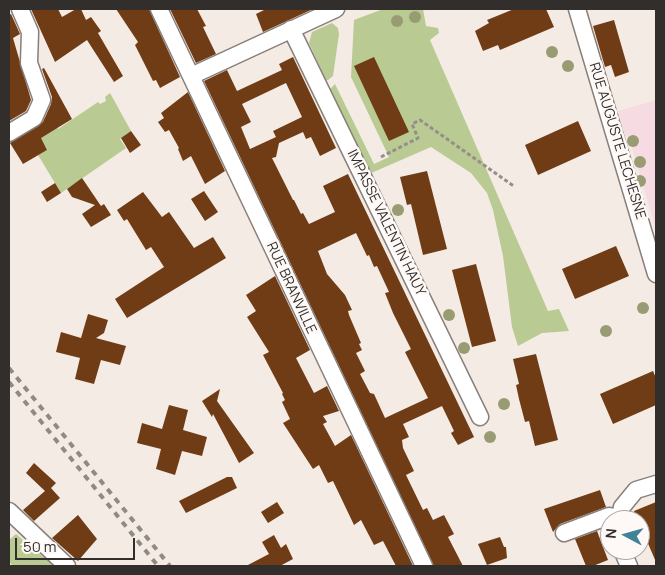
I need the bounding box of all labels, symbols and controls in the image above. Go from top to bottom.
street label: RUE AUGUSTE LECHESNE [585,61,649,221]
street label: IMPASSE VALENTIN HAUY [343,147,429,299]
street label: RUE BRANVILLE [262,239,320,337]
north arrow [600,510,650,560]
text: N [601,527,621,539]
scale bar [18,528,138,560]
text: 50 m [23,536,57,557]

